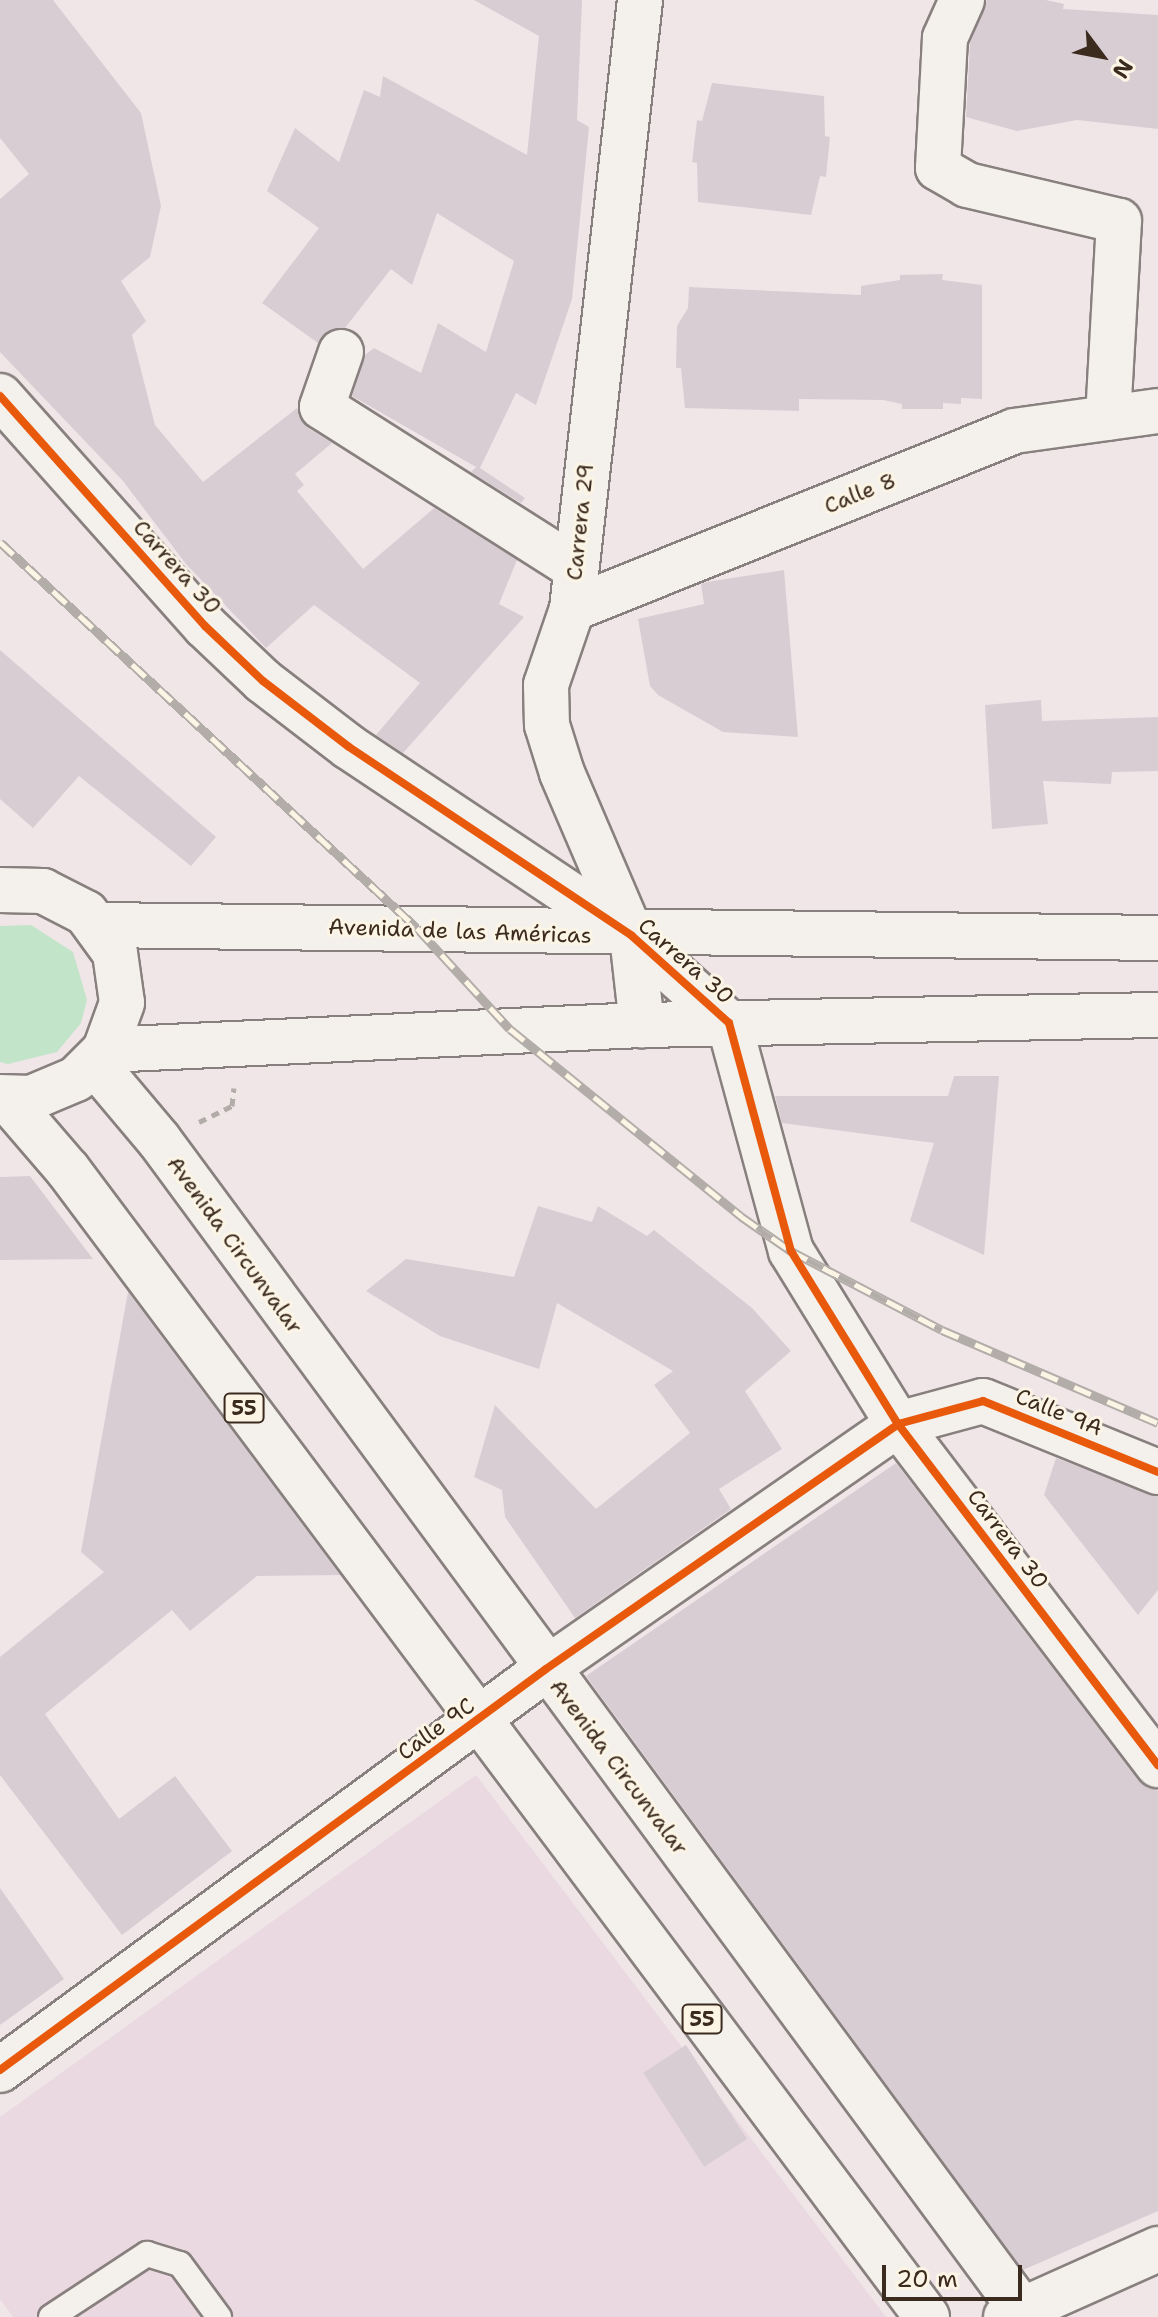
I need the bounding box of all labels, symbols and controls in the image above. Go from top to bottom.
north arrow [1062,16,1142,96]
text: N [1106,54,1140,84]
street label: Carrera 29 [561,462,599,582]
street label: Calle 8 [820,467,900,519]
street label: Carrera 30 [128,514,226,620]
street label: Carrera 30 [633,912,739,1010]
street label: Avenida de las Américas [328,913,592,949]
street label: Avenida Circunvalar [162,1151,308,1339]
street label: Calle 9A [1012,1383,1106,1441]
road number: 55 [222,1392,266,1424]
street label: Carrera 30 [962,1484,1054,1594]
street label: Avenida Circunvalar [544,1674,694,1860]
street label: Calle 9C [392,1692,480,1766]
road number: 55 [680,2003,724,2035]
scale bar [886,2249,1026,2299]
text: 20 m [896,2263,958,2295]

